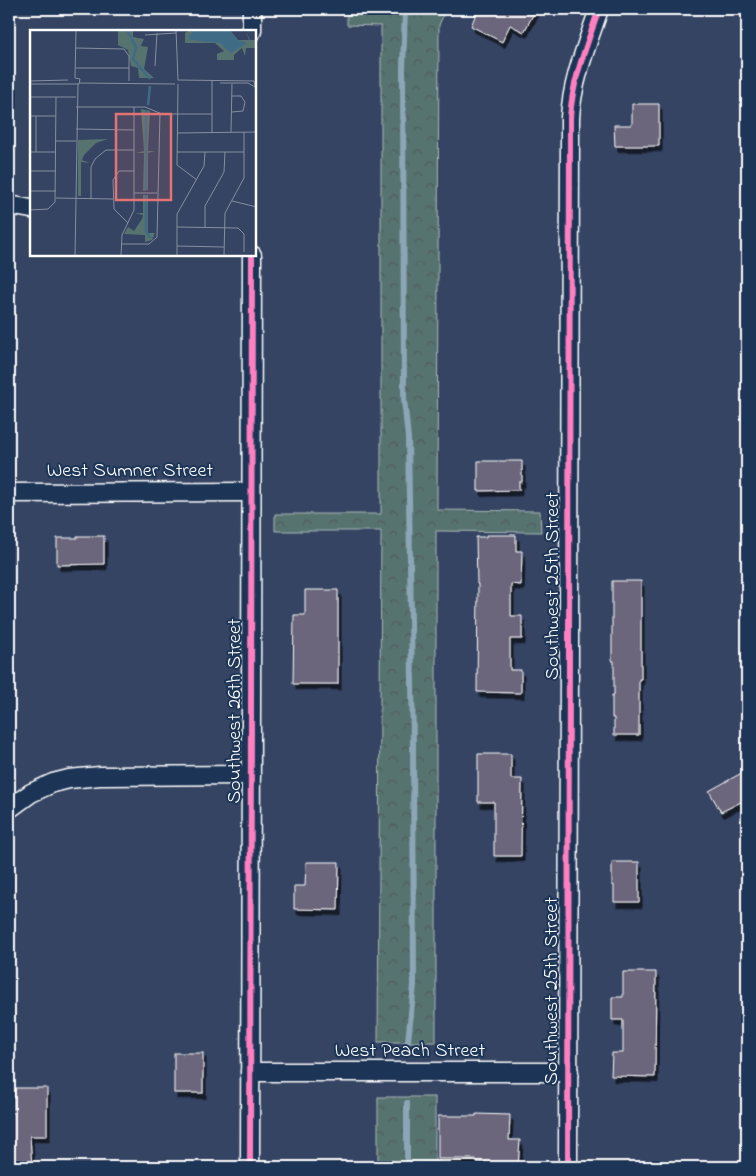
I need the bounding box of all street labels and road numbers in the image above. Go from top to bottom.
street label: West Sumner Street [47,457,214,486]
street label: Southwest 25th Street [539,492,568,680]
street label: Southwest 26th Street [221,618,250,804]
street label: Southwest 25th Street [538,897,567,1085]
street label: West Peach Street [335,1037,485,1066]

